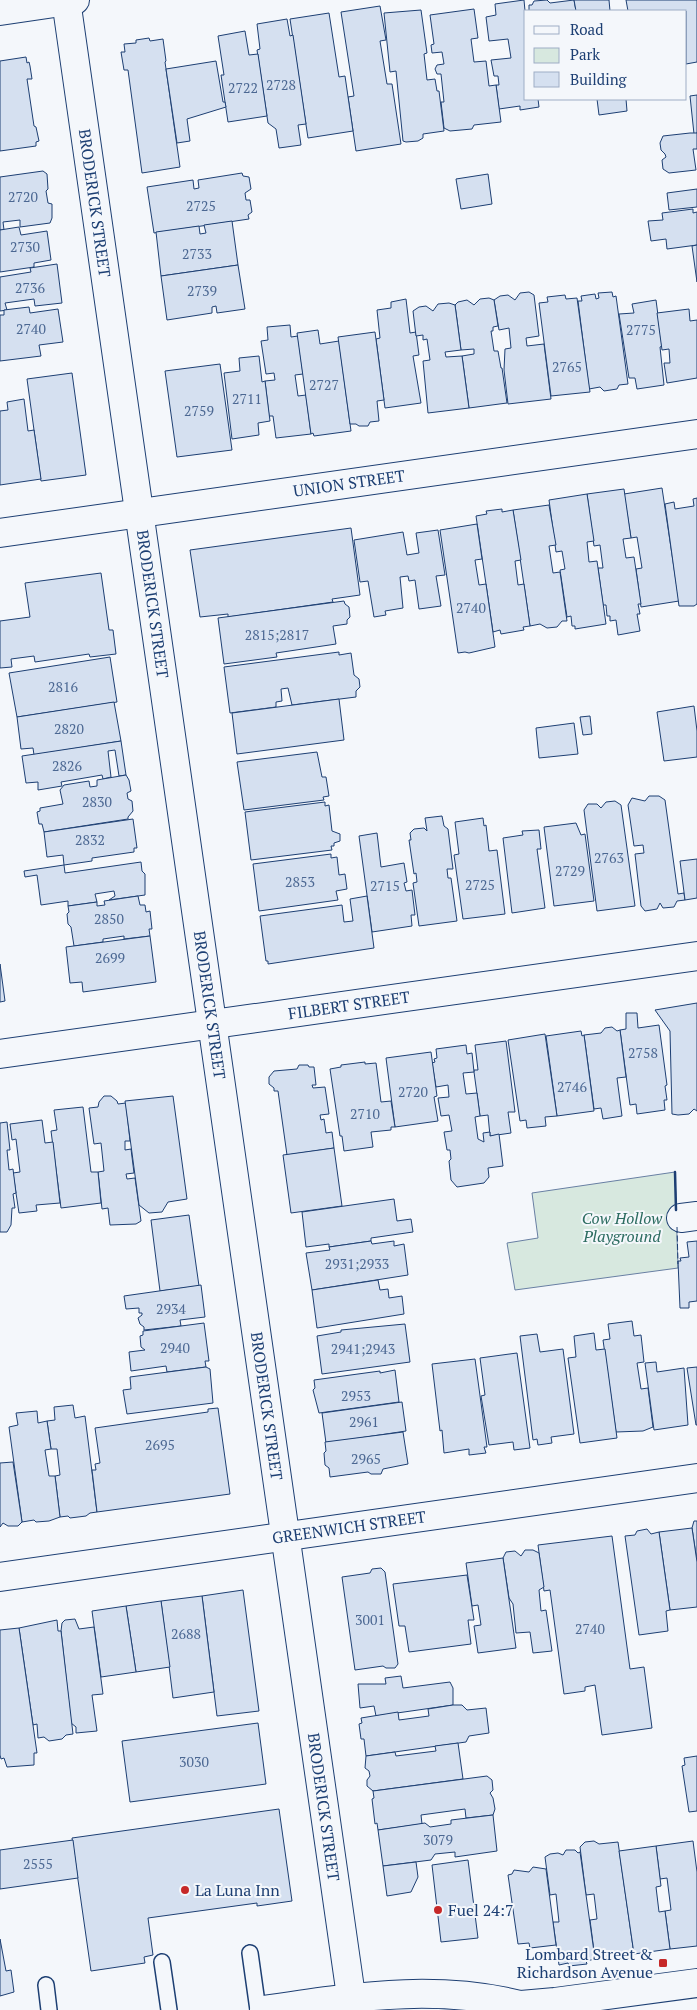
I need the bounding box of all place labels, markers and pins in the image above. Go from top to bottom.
place label: La Luna Inn [195,1879,280,1901]
marker: La Luna Inn [179,1884,191,1896]
place label: Fuel 24:7 [448,1899,513,1921]
marker: Fuel 24:7 [432,1904,444,1916]
place label: Lombard Street & Richardson Avenue [517,1943,653,1983]
marker: Lombard Street & Richardson Avenue [657,1957,669,1969]

